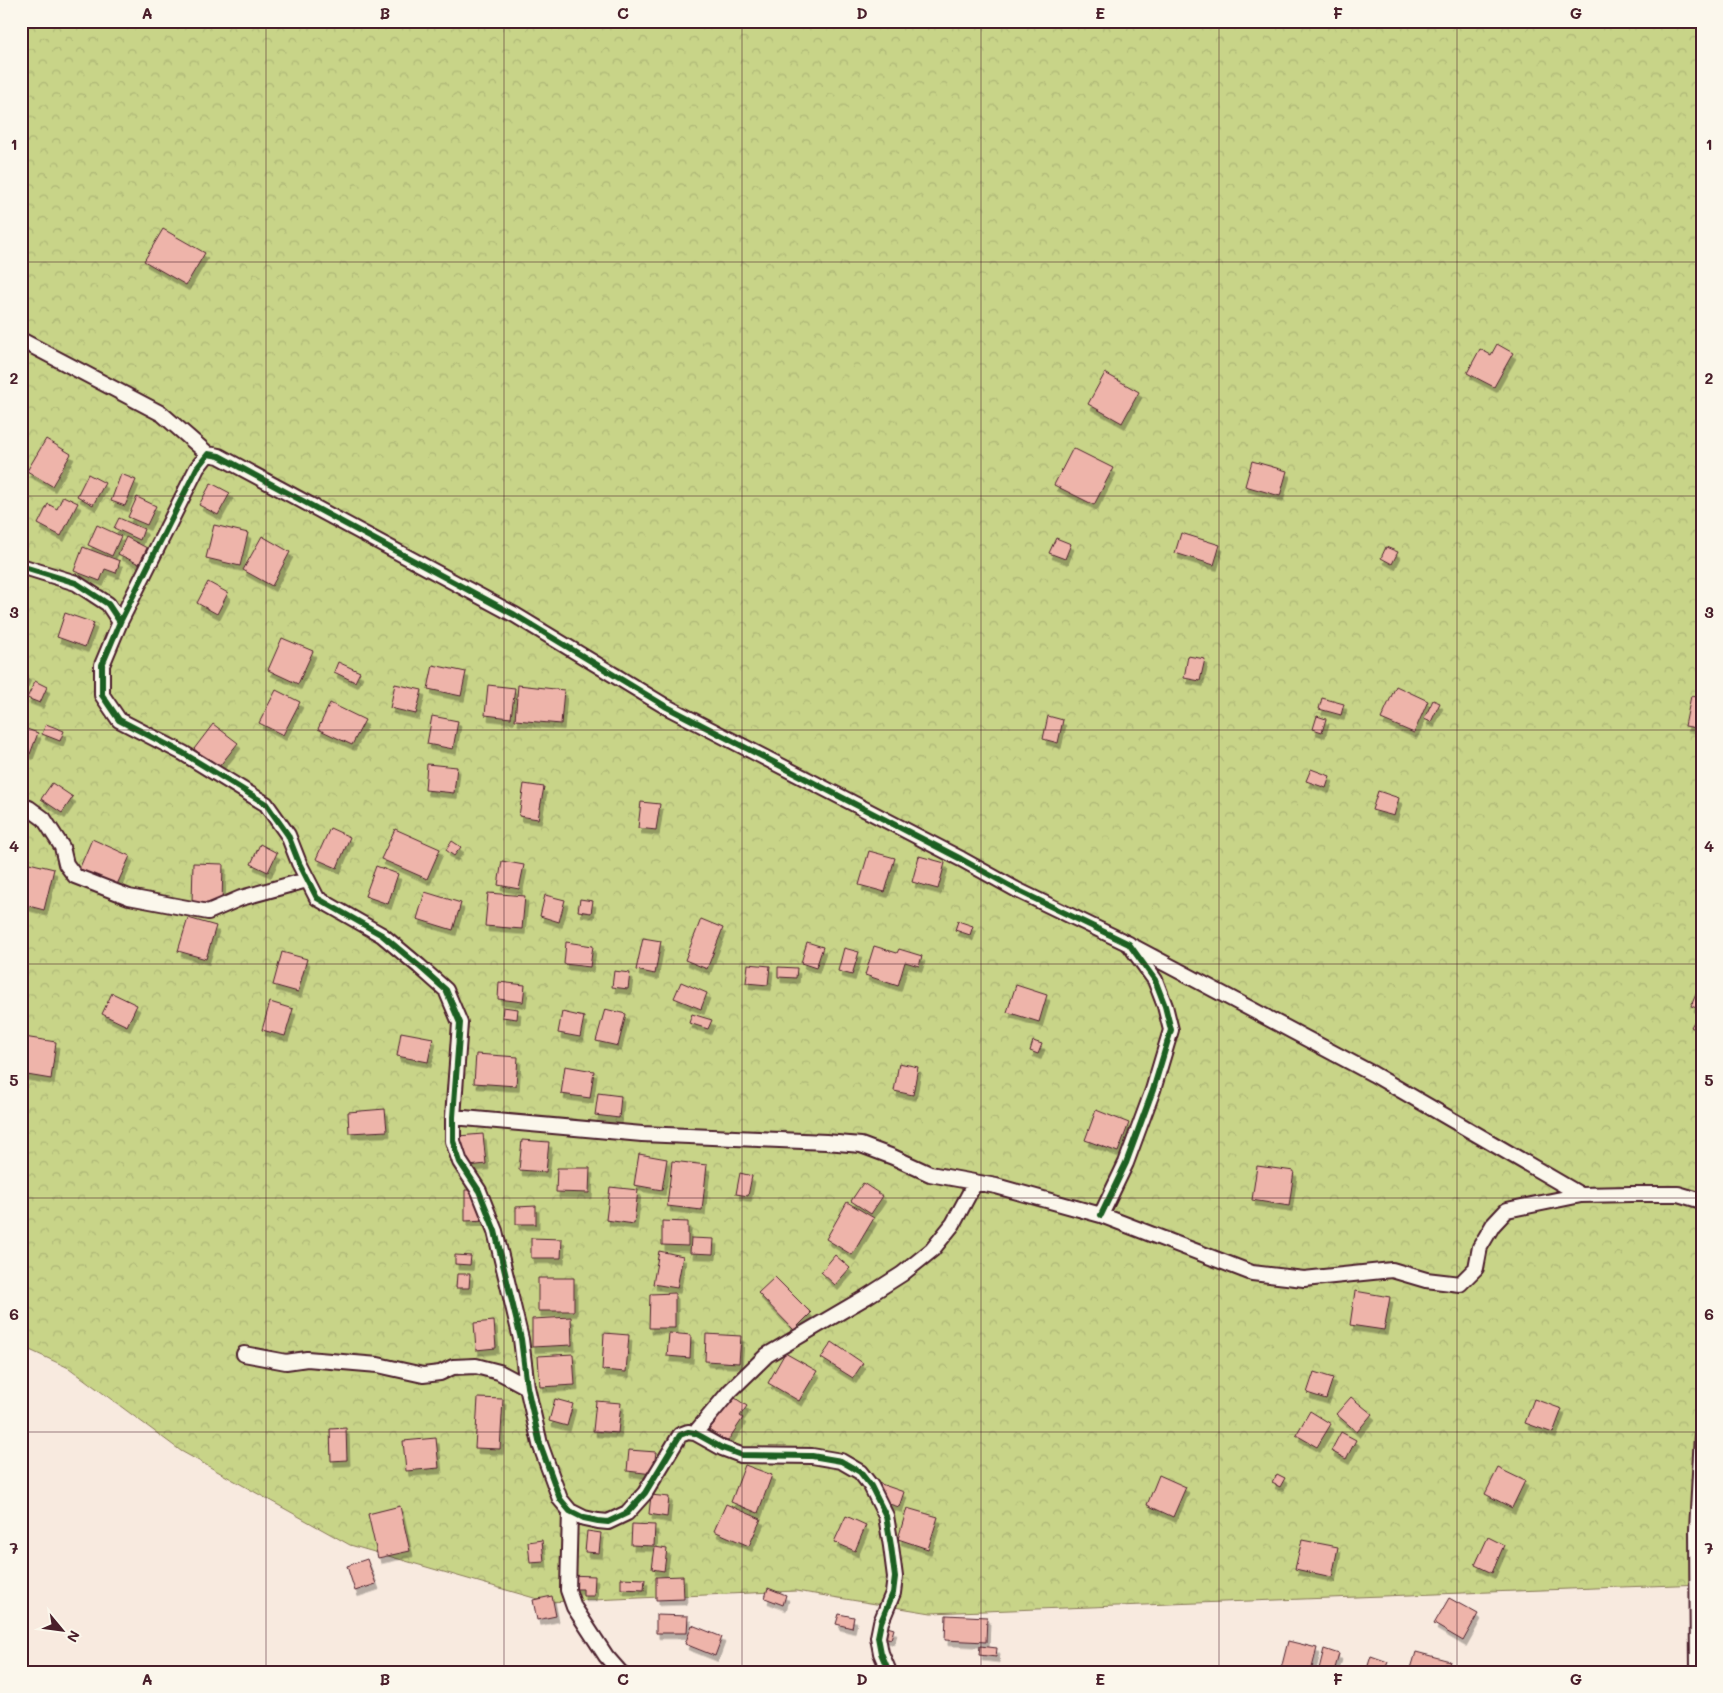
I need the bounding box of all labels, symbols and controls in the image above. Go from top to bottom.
text: A [141,2,153,23]
text: B [380,2,390,23]
text: C [617,2,629,23]
text: D [856,2,868,23]
text: E [1095,2,1105,23]
text: F [1333,2,1343,23]
text: G [1570,2,1582,23]
text: 1 [10,133,18,154]
text: 1 [1705,133,1713,154]
text: 2 [10,367,19,388]
text: 2 [1705,367,1714,388]
text: 3 [9,601,19,622]
text: 3 [1704,601,1714,622]
text: 4 [9,835,19,856]
text: 4 [1704,835,1714,856]
text: 5 [9,1069,19,1090]
text: 5 [1704,1069,1714,1090]
text: 6 [9,1303,19,1324]
text: 6 [1704,1303,1714,1324]
text: 7 [10,1537,19,1558]
text: 7 [1705,1537,1714,1558]
north arrow [38,1606,88,1656]
text: N [63,1627,85,1646]
text: A [141,1668,153,1689]
text: B [380,1668,390,1689]
text: C [617,1668,629,1689]
text: D [856,1668,868,1689]
text: E [1095,1668,1105,1689]
text: F [1333,1668,1343,1689]
text: G [1570,1668,1582,1689]

